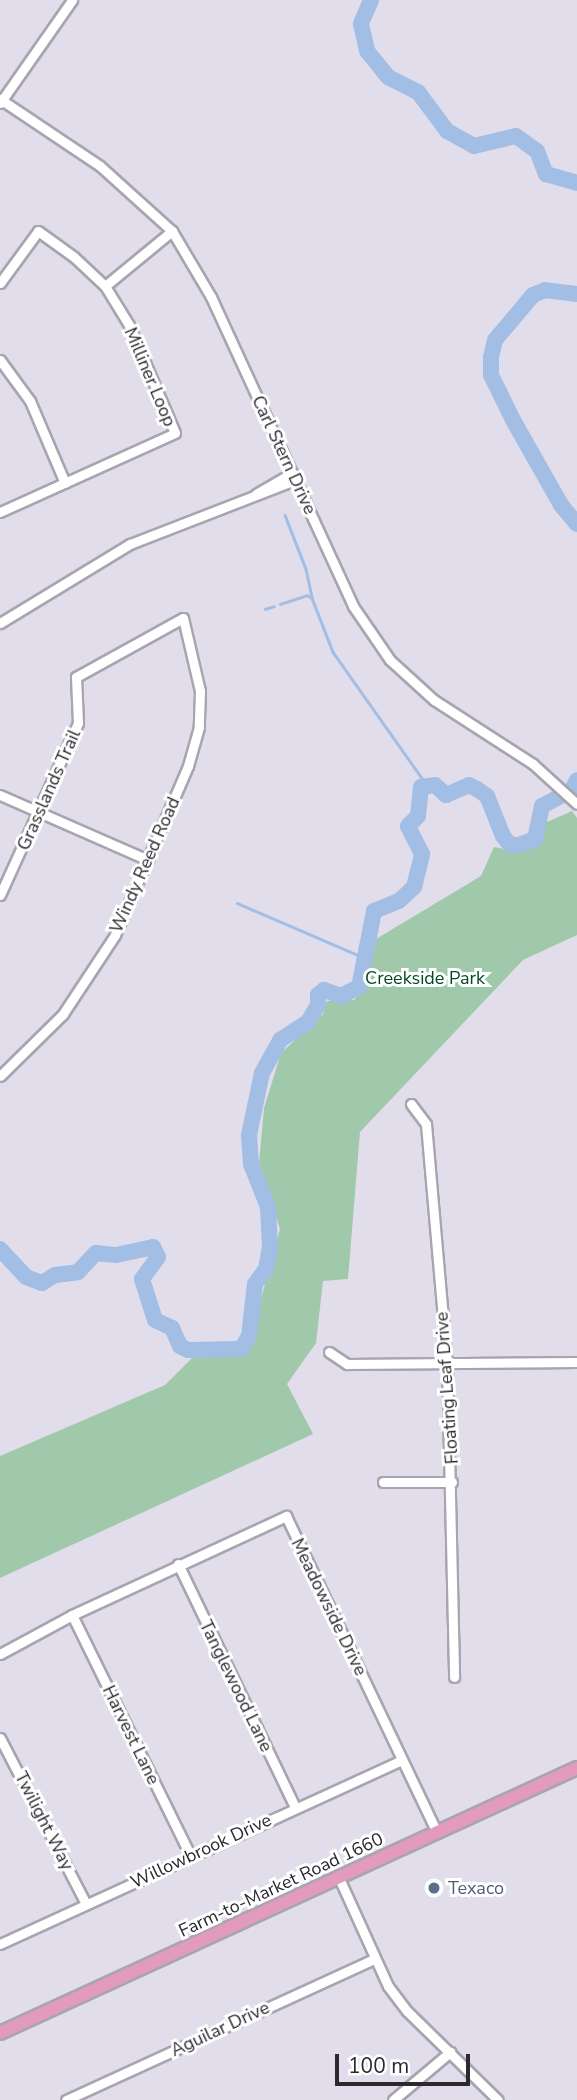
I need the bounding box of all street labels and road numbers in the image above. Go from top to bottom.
street label: Milliner Loop [119,324,181,430]
street label: Carl Stern Drive [247,392,321,518]
street label: Grasslands Trail [13,726,85,854]
street label: Windy Reed Road [105,794,185,936]
street label: Floating Leaf Drive [431,1311,463,1465]
street label: Meadowside Drive [286,1535,372,1679]
street label: Tanglewood Lane [195,1617,277,1755]
street label: Harvest Lane [98,1682,164,1788]
street label: Twilight Way [10,1768,78,1874]
street label: Willowbrook Drive [127,1809,275,1893]
street label: Farm-to-Market Road 1660 [175,1828,387,1942]
street label: Aguilar Drive [167,1997,273,2061]

